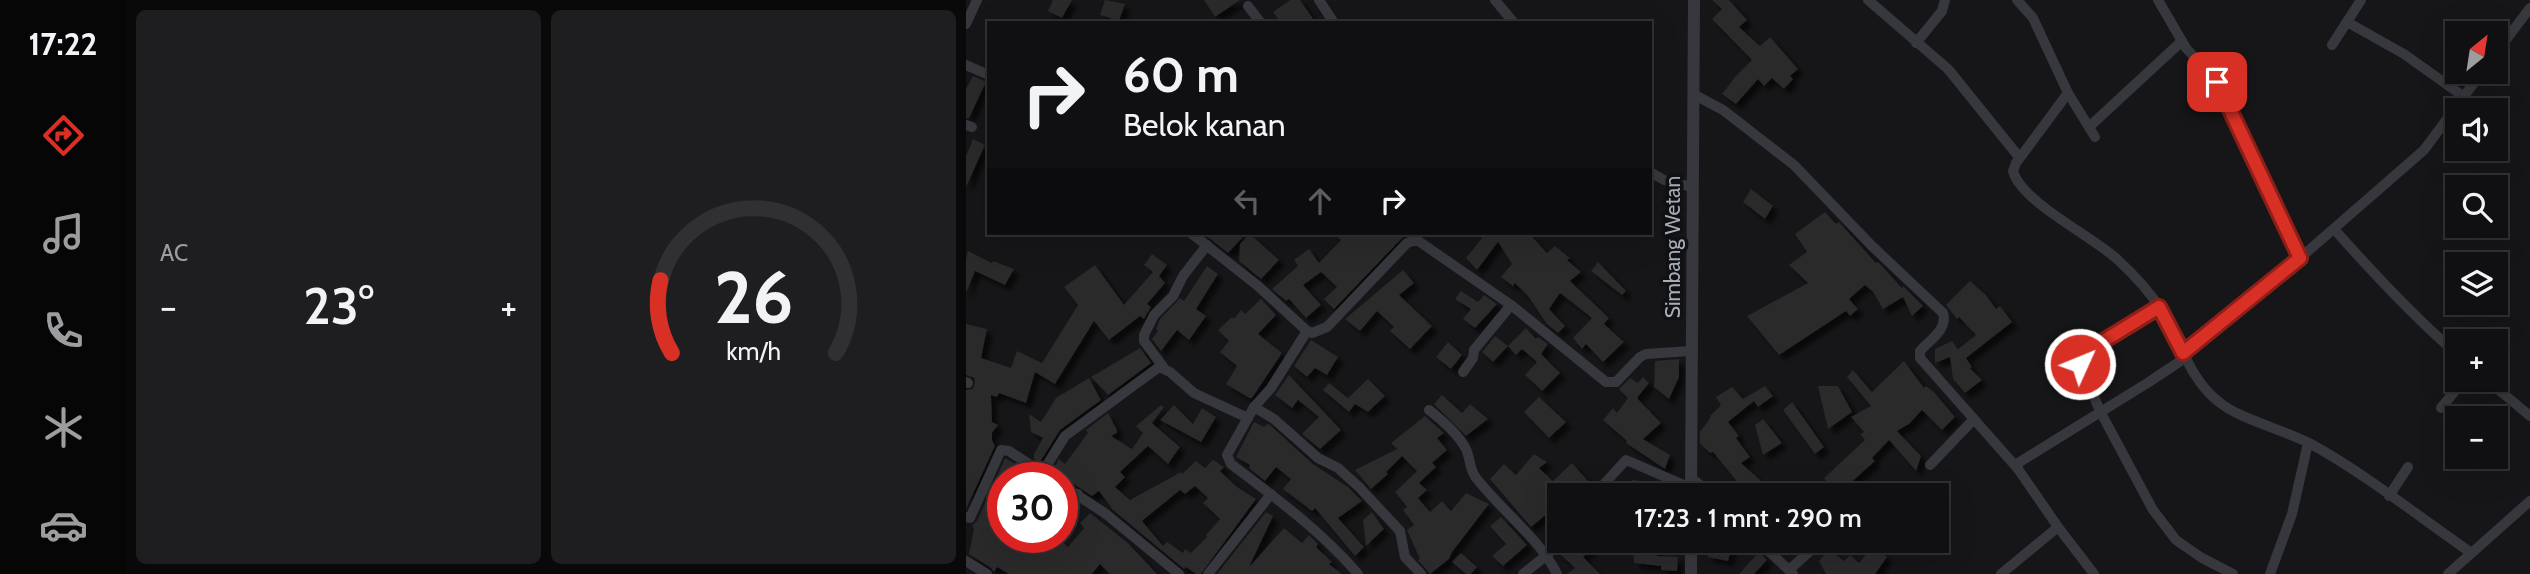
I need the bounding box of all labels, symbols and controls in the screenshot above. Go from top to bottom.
north arrow [2445,21,2508,84]
map controls [2445,21,2508,469]
text: 17:22 [28,24,98,63]
text: 60 m [1123,45,1239,104]
icon: right [1008,49,1099,140]
pin [2187,52,2247,112]
icon: arrive [2198,63,2236,101]
button: sound [2445,98,2508,161]
text: Belok kanan [1123,105,1286,144]
icon: directions [39,111,88,160]
button: search [2445,175,2508,238]
street label: Simbang Wetan [1660,176,1685,318]
icon: left [1228,182,1266,220]
icon: ahead [1301,182,1339,220]
icon: right [1374,182,1412,220]
icon: music [39,209,88,258]
text: AC [160,239,188,267]
button: layers [2445,252,2508,315]
text: 26 [714,253,793,341]
text: 23° [303,274,374,337]
text: − [160,283,177,330]
text: + [500,283,517,330]
icon: phone [39,306,88,355]
position arrow [2043,327,2117,401]
button: + [2445,329,2508,392]
text: km/h [726,336,781,366]
icon: climate [39,403,88,452]
button: − [2445,406,2508,469]
speed limit sign: 30 [987,462,1078,553]
icon: car [39,501,88,550]
text: 17:23 · 1 mnt · 290 m [1634,502,1862,534]

